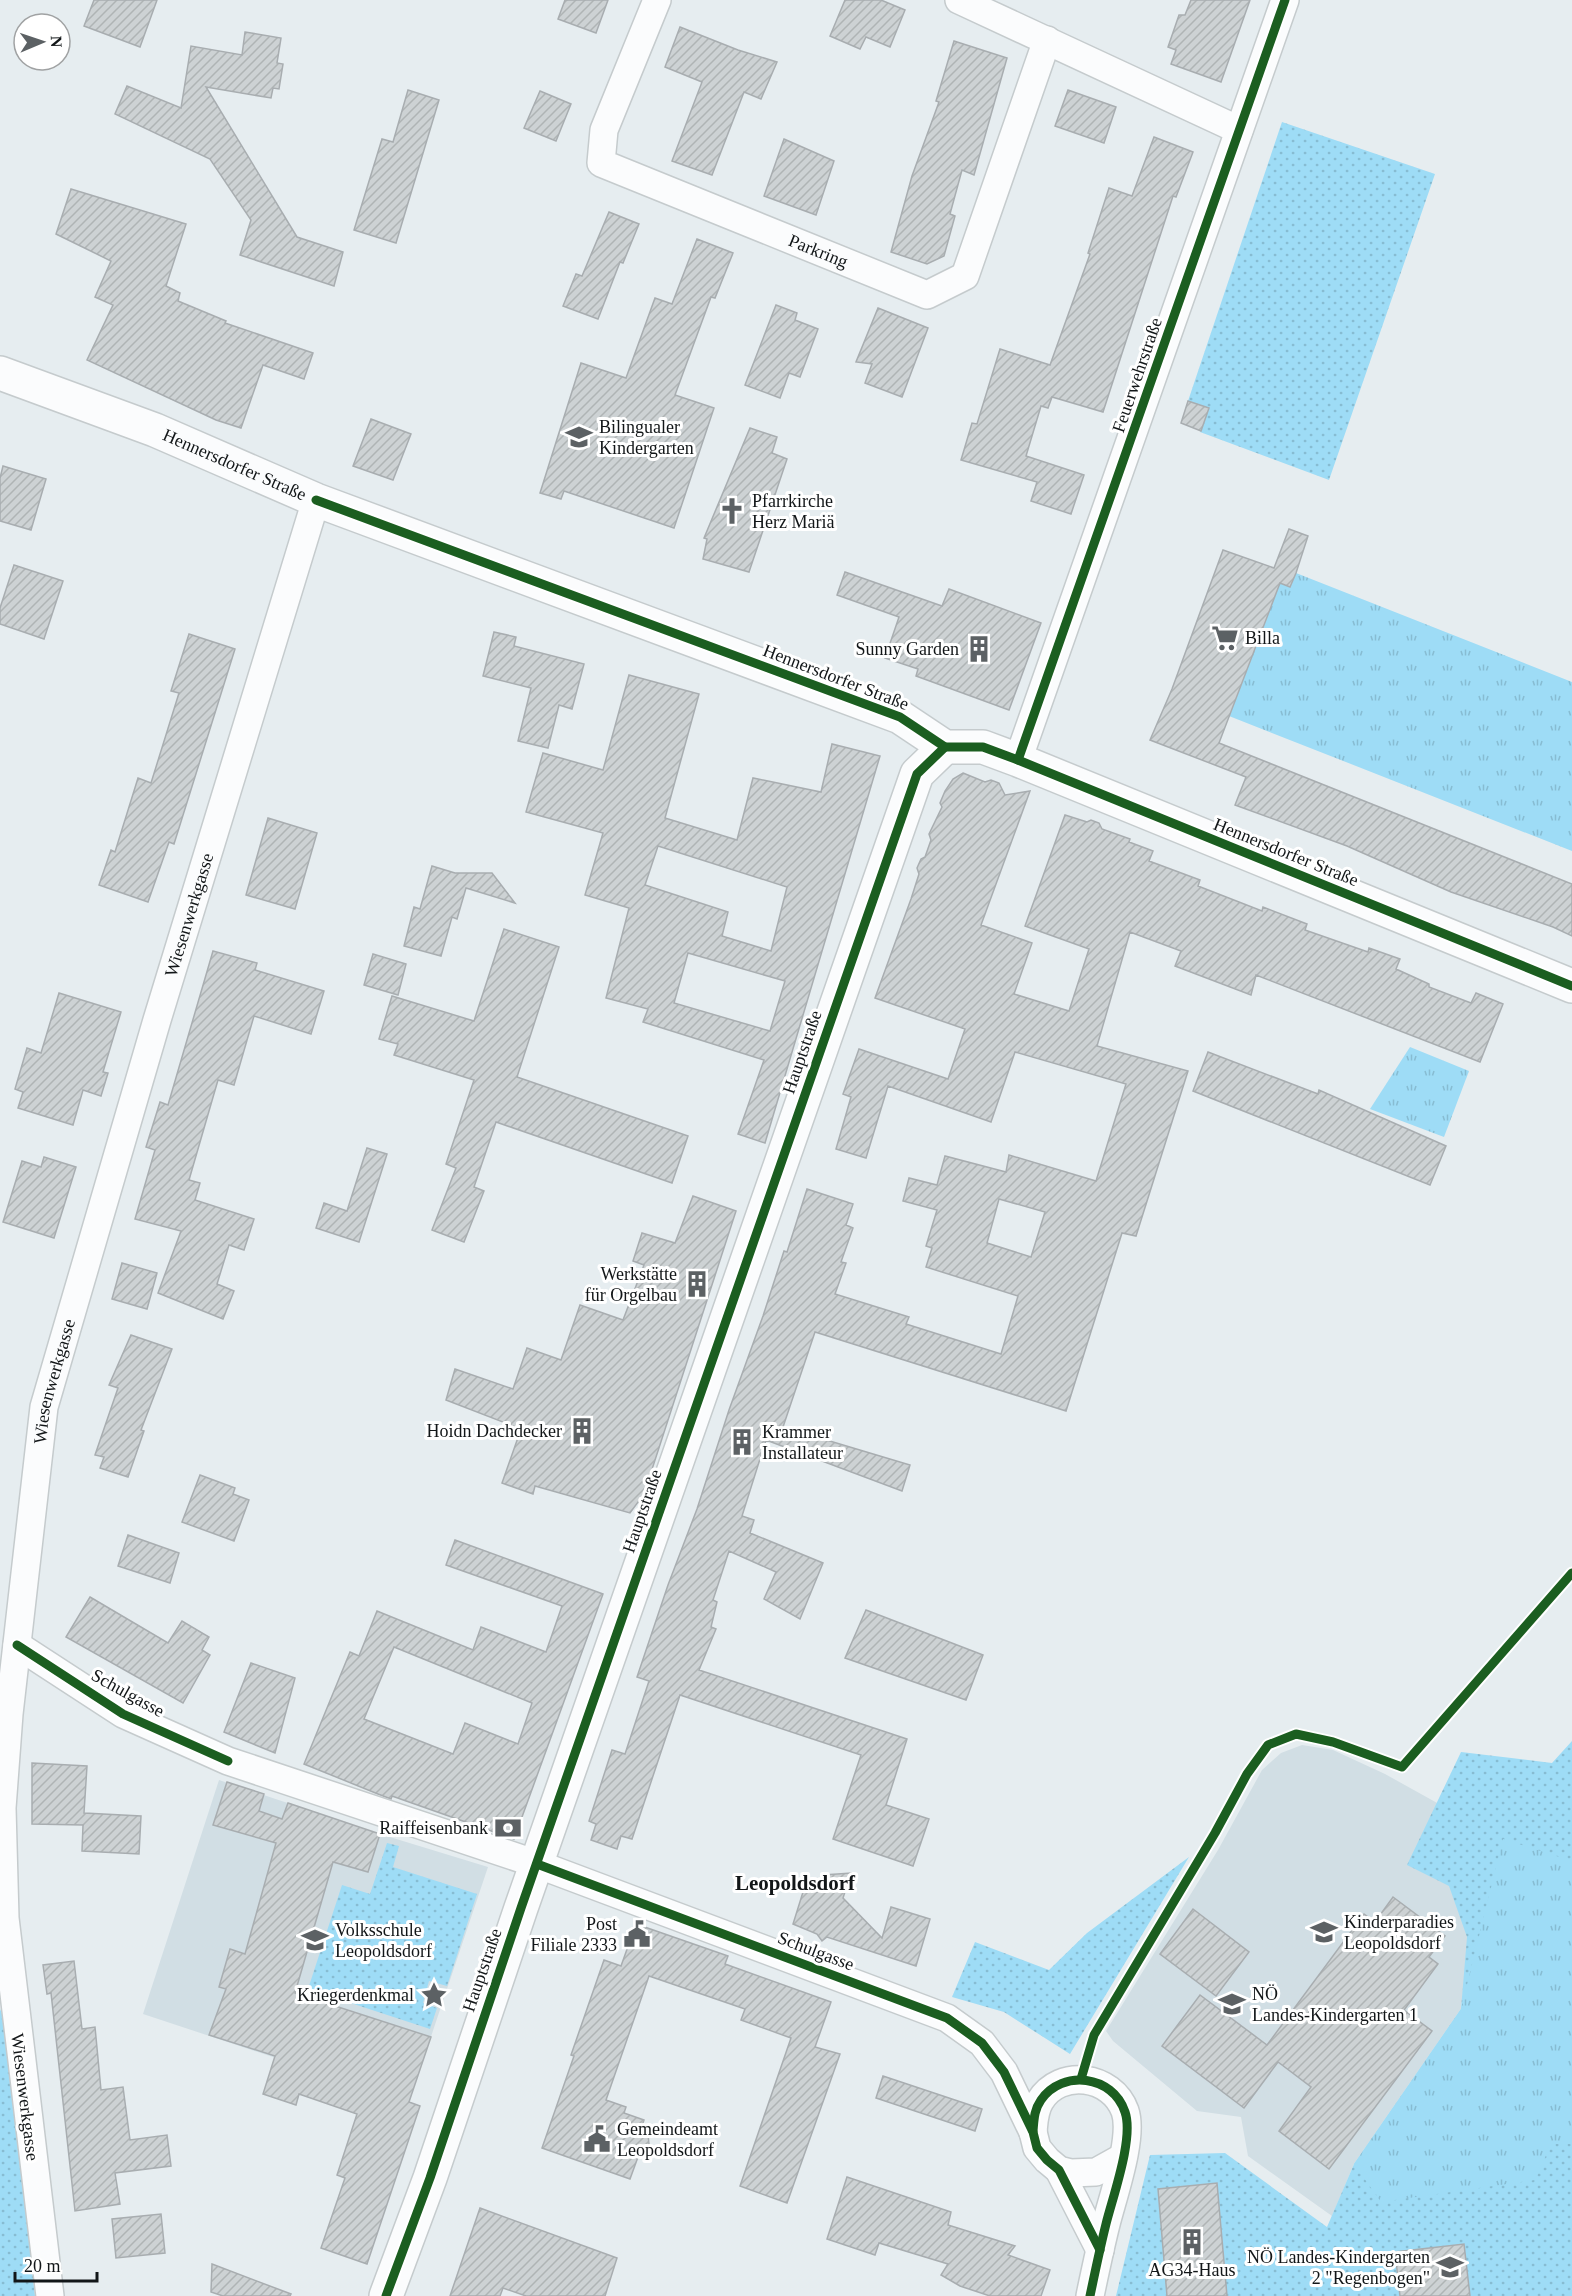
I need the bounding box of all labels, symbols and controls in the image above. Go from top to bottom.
north arrow [12,12,72,72]
text: N [48,35,65,48]
street label: Parkring [786,230,851,272]
street label: Feuerwehrstraße [1108,315,1166,435]
place label: Bilingualer Kindergarten [599,417,694,458]
school or university icon: Bilingualer Kindergarten [564,422,594,452]
street label: Hennersdorfer Straße [160,425,310,505]
place label: Pfarrkirche Herz Mariä [752,491,834,532]
church icon: Pfarrkirche Herz Mariä [717,496,747,526]
supermarket icon: Billa [1210,623,1240,653]
place label: Billa [1245,628,1280,648]
building icon: Sunny Garden [964,634,994,664]
place label: Sunny Garden [856,639,959,659]
street label: Hennersdorfer Straße [760,640,912,714]
street label: Hennersdorfer Straße [1211,814,1361,890]
street label: Wiesenwerkgasse [161,851,217,979]
street label: Hauptstraße [778,1008,826,1096]
place label: Werkstätte für Orgelbau [585,1264,677,1305]
building icon: Werkstätte für Orgelbau [682,1269,712,1299]
street label: Wiesenwerkgasse [30,1317,79,1445]
building icon: Hoidn Dachdecker [567,1416,597,1446]
place label: Hoidn Dachdecker [427,1421,562,1441]
place label: Krammer Installateur [762,1422,843,1463]
building icon: Krammer Installateur [727,1427,757,1457]
street label: Hauptstraße [618,1467,666,1555]
street label: Schulgasse [88,1665,168,1721]
bank icon: Raiffeisenbank [493,1813,523,1843]
place label: Raiffeisenbank [379,1818,488,1838]
district label: Leopoldsdorf [735,1871,856,1895]
place label: Kinderparadies Leopoldsdorf [1344,1912,1454,1953]
place label: Post Filiale 2333 [531,1914,617,1955]
school or university icon: Kinderparadies Leopoldsdorf [1309,1917,1339,1947]
public building icon: Post Filiale 2333 [622,1919,652,1949]
place label: Volksschule Leopoldsdorf [335,1920,432,1961]
school or university icon: Volksschule Leopoldsdorf [300,1925,330,1955]
street label: Hauptstraße [458,1926,506,2014]
street label: Schulgasse [775,1927,857,1975]
place icon: Kriegerdenkmal [419,1980,449,2010]
place label: NÖ Landes-Kindergarten 1 [1252,1984,1418,2025]
place label: Kriegerdenkmal [297,1985,414,2005]
school or university icon: NÖ Landes-Kindergarten 1 [1217,1989,1247,2019]
street label: Wiesenwerkgasse [7,2032,43,2162]
place label: Gemeindeamt Leopoldsdorf [617,2119,718,2160]
public building icon: Gemeindeamt Leopoldsdorf [582,2124,612,2154]
building icon: AG34-Haus [1177,2227,1207,2257]
scale bar [15,2245,98,2283]
place label: NÖ Landes-Kindergarten 2 "Regenbogen" [1247,2247,1430,2288]
school or university icon: NÖ Landes-Kindergarten 2 "Regenbogen" [1435,2252,1465,2282]
text: 20 m [24,2256,61,2276]
place label: AG34-Haus [1149,2260,1236,2280]

